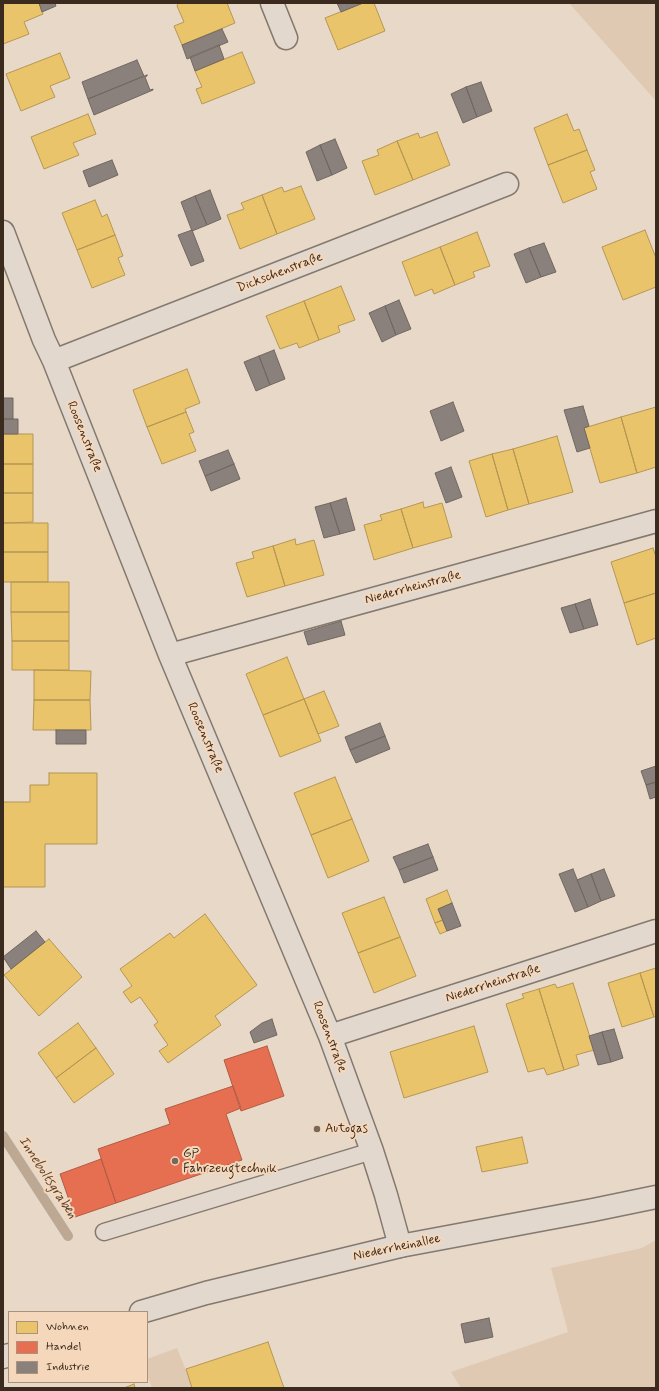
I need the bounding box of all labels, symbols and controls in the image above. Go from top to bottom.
street label: Dickschenstraße [235,250,325,296]
street label: Roosenstraße [63,399,105,475]
street label: Niederrheinstraße [363,568,463,608]
street label: Roosenstraße [183,700,227,776]
street label: Niederrheinstraße [444,961,542,1007]
street label: Roosenstraße [308,999,350,1075]
place label: Autogas [325,1121,368,1137]
marker: Autogas [312,1124,322,1134]
water label: Inneboltsgraben [14,1134,80,1222]
place label: GP Fahrzeugtechnik [183,1146,277,1177]
marker: GP Fahrzeugtechnik [170,1156,180,1166]
street label: Niederrheinallee [352,1231,442,1265]
legend [8,1311,148,1383]
text: Wohnen [46,1319,89,1335]
text: Handel [46,1339,81,1355]
text: Industrie [46,1359,90,1375]

